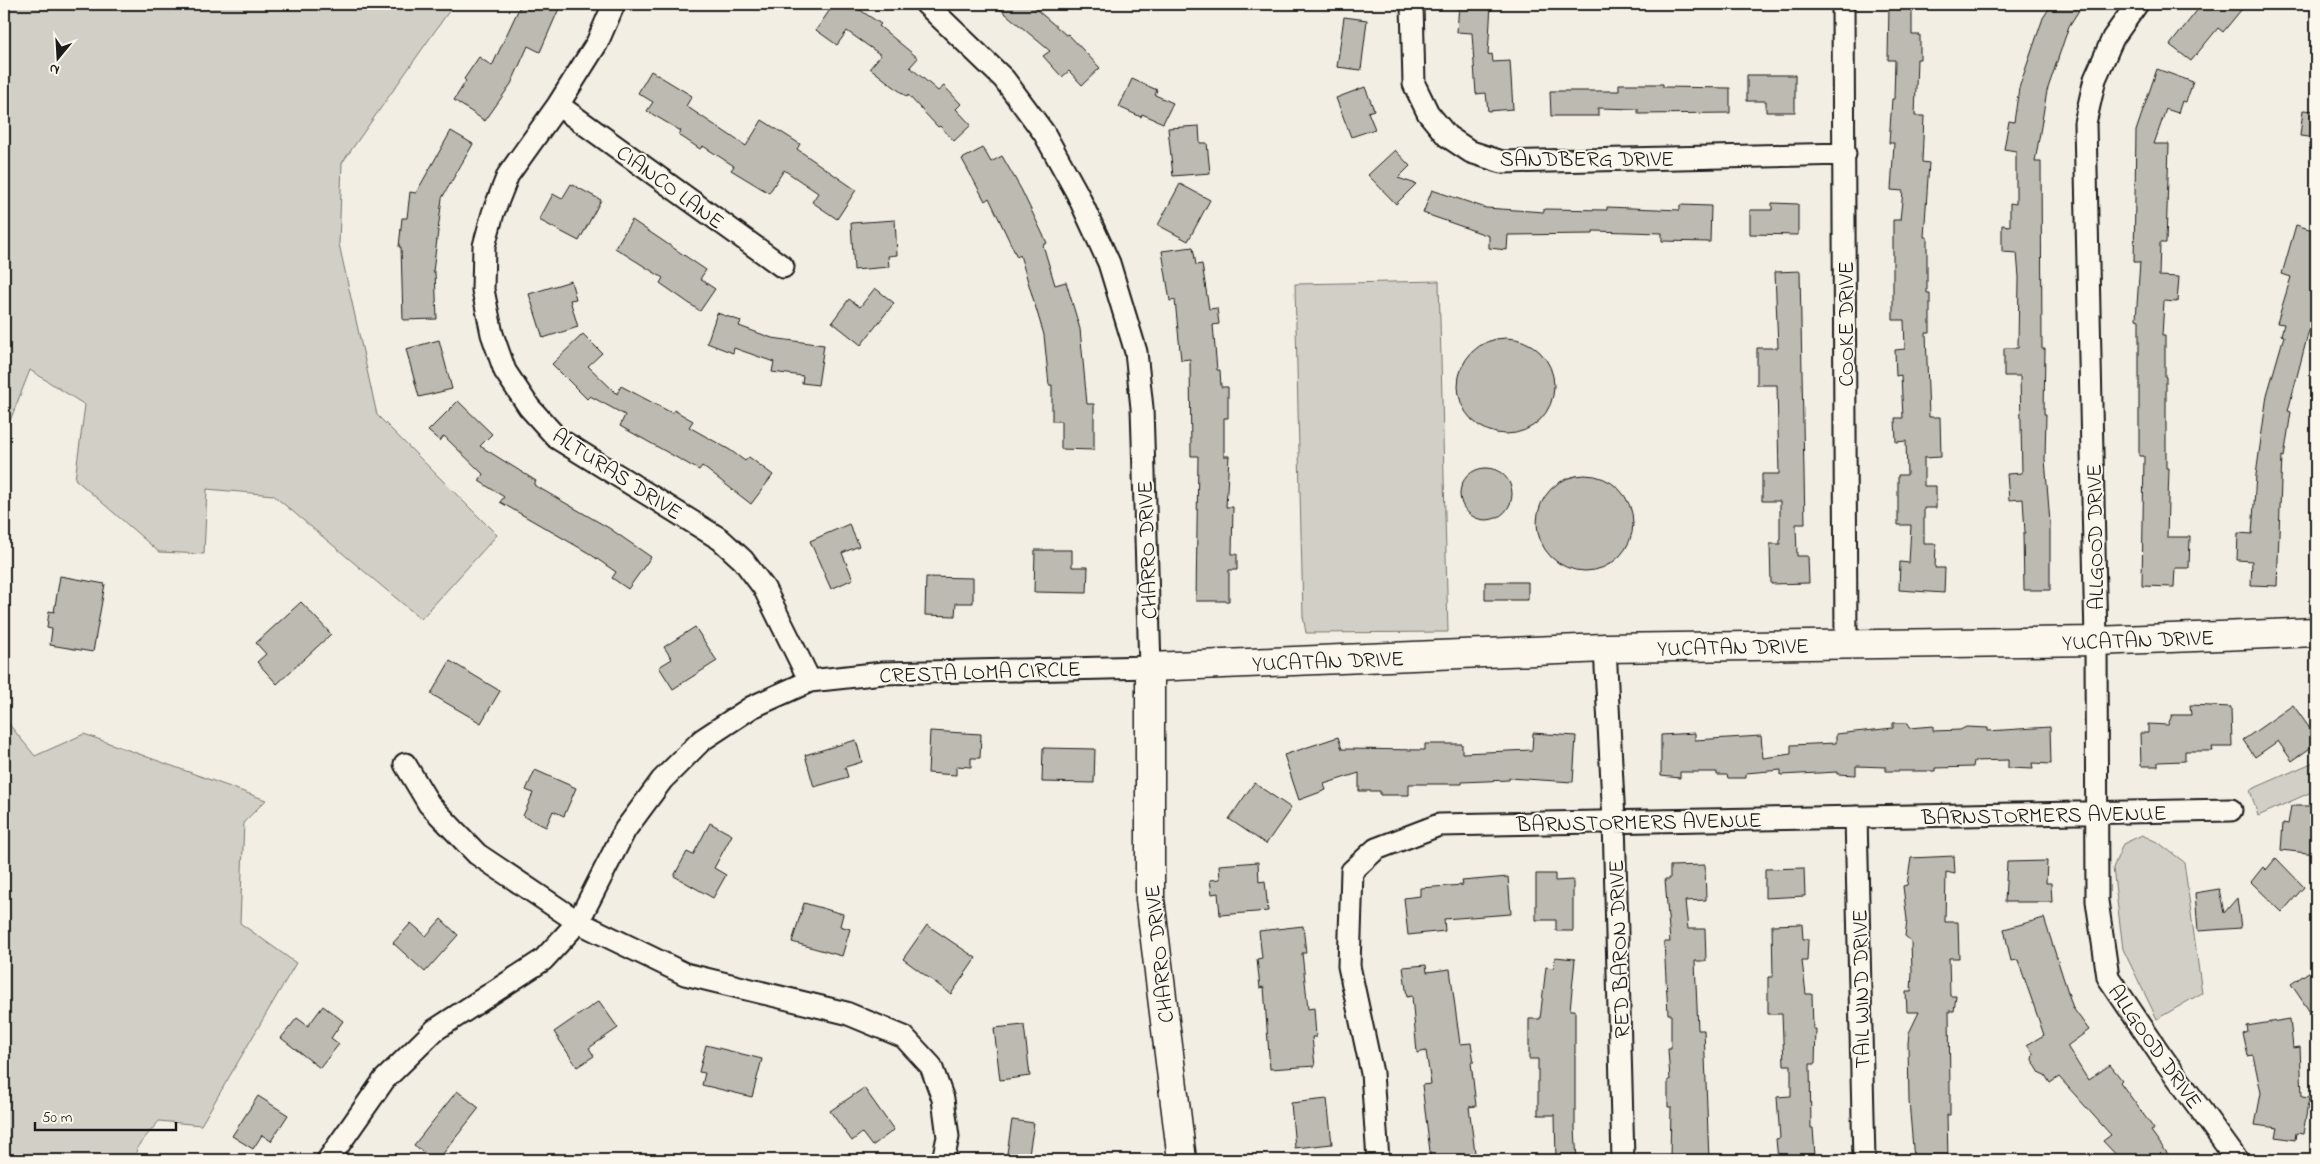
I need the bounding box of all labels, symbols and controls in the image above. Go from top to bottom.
north arrow [32,32,82,82]
text: N [47,57,62,80]
street label: CIANCO LANE [608,138,730,239]
street label: SANDBERG DRIVE [1500,145,1674,177]
street label: COOKE DRIVE [1832,261,1864,387]
street label: ALTURAS DRIVE [545,421,688,530]
street label: ALLGOOD DRIVE [2080,464,2114,610]
street label: CHARRO DRIVE [1131,480,1167,620]
street label: YUCATAN DRIVE [2062,623,2215,661]
street label: YUCATAN DRIVE [1657,632,1809,666]
street label: YUCATAN DRIVE [1252,644,1405,682]
street label: CRESTA LOMA CIRCLE [879,654,1081,694]
street label: BARNSTORMERS AVENUE [1920,799,2167,835]
street label: BARNSTORMERS AVENUE [1515,806,1762,842]
street label: RED BARON DRIVE [1602,859,1640,1039]
street label: CHARRO DRIVE [1138,883,1184,1024]
street label: TAIL WIND DRIVE [1846,909,1880,1069]
street label: ALLGOOD DRIVE [2098,979,2209,1117]
scale bar [35,1099,176,1131]
text: 50 m [42,1107,73,1129]

